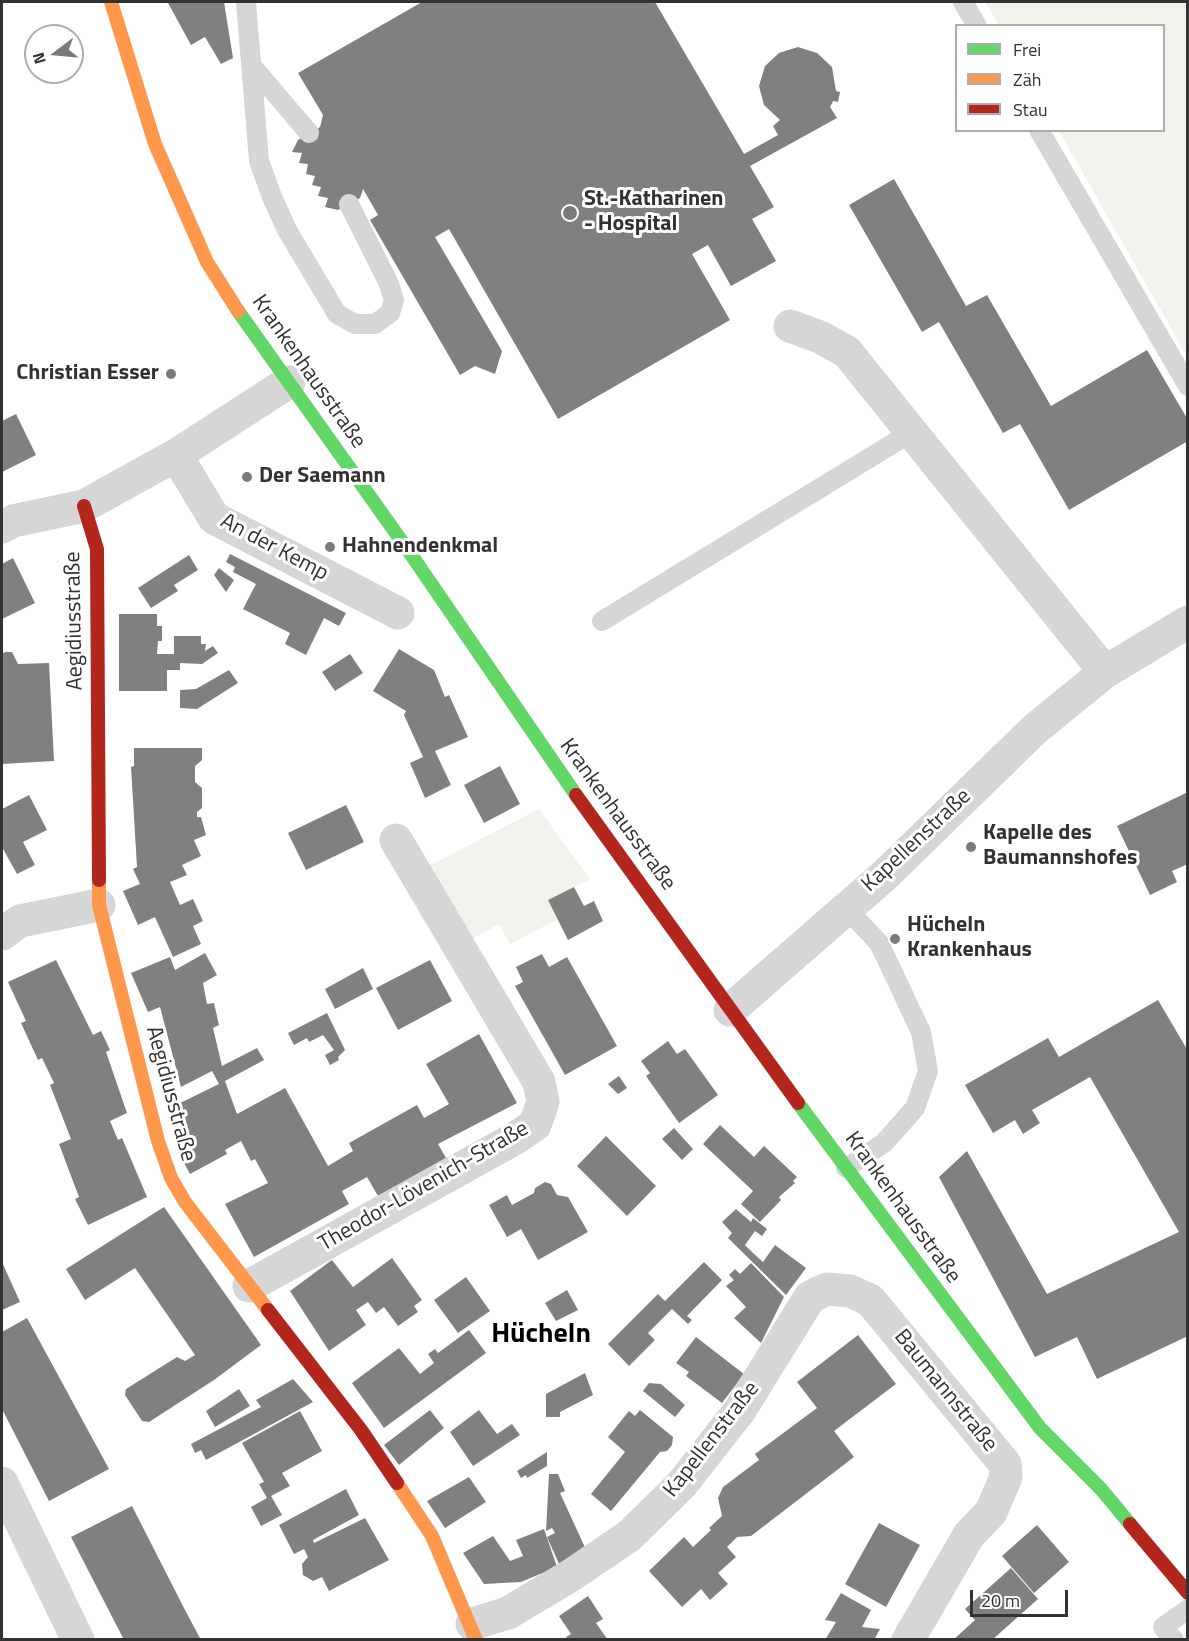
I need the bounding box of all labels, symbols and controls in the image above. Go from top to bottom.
north arrow [24,24,84,84]
legend [955,24,1165,132]
text: Frei [1013,36,1041,63]
text: N [26,50,52,67]
text: Zäh [1013,66,1041,93]
text: Stau [1013,96,1048,123]
place label: St.-Katharinen - Hospital [584,187,723,238]
marker: St.-Katharinen - Hospital [561,204,579,222]
street label: Krankenhausstraße [245,290,371,454]
place label: Christian Esser [16,361,159,387]
marker: Christian Esser [164,367,178,381]
place label: Der Saemann [259,464,386,490]
marker: Der Saemann [240,470,254,484]
street label: An der Kemp [216,509,332,587]
place label: Hahnendenkmal [342,534,498,560]
marker: Hahnendenkmal [323,540,337,554]
street label: Aegidiusstraße [61,551,89,691]
street label: Krankenhausstraße [553,734,681,896]
street label: Kapellenstraße [857,784,977,898]
place label: Kapelle des Baumannshofes [983,821,1137,872]
marker: Kapelle des Baumannshofes [964,840,978,854]
place label: Hücheln Krankenhaus [907,913,1032,964]
marker: Hücheln Krankenhaus [888,932,902,946]
street label: Aegidiusstraße [139,1023,201,1165]
street label: Theodor-Lövenich-Straße [314,1116,534,1258]
street label: Krankenhausstraße [838,1127,966,1289]
district label: Hücheln [491,1318,591,1352]
street label: Baumannstraße [888,1325,1002,1457]
street label: Kapellenstraße [659,1377,765,1503]
scale bar [973,1578,1070,1616]
text: 20 m [981,1587,1020,1614]

